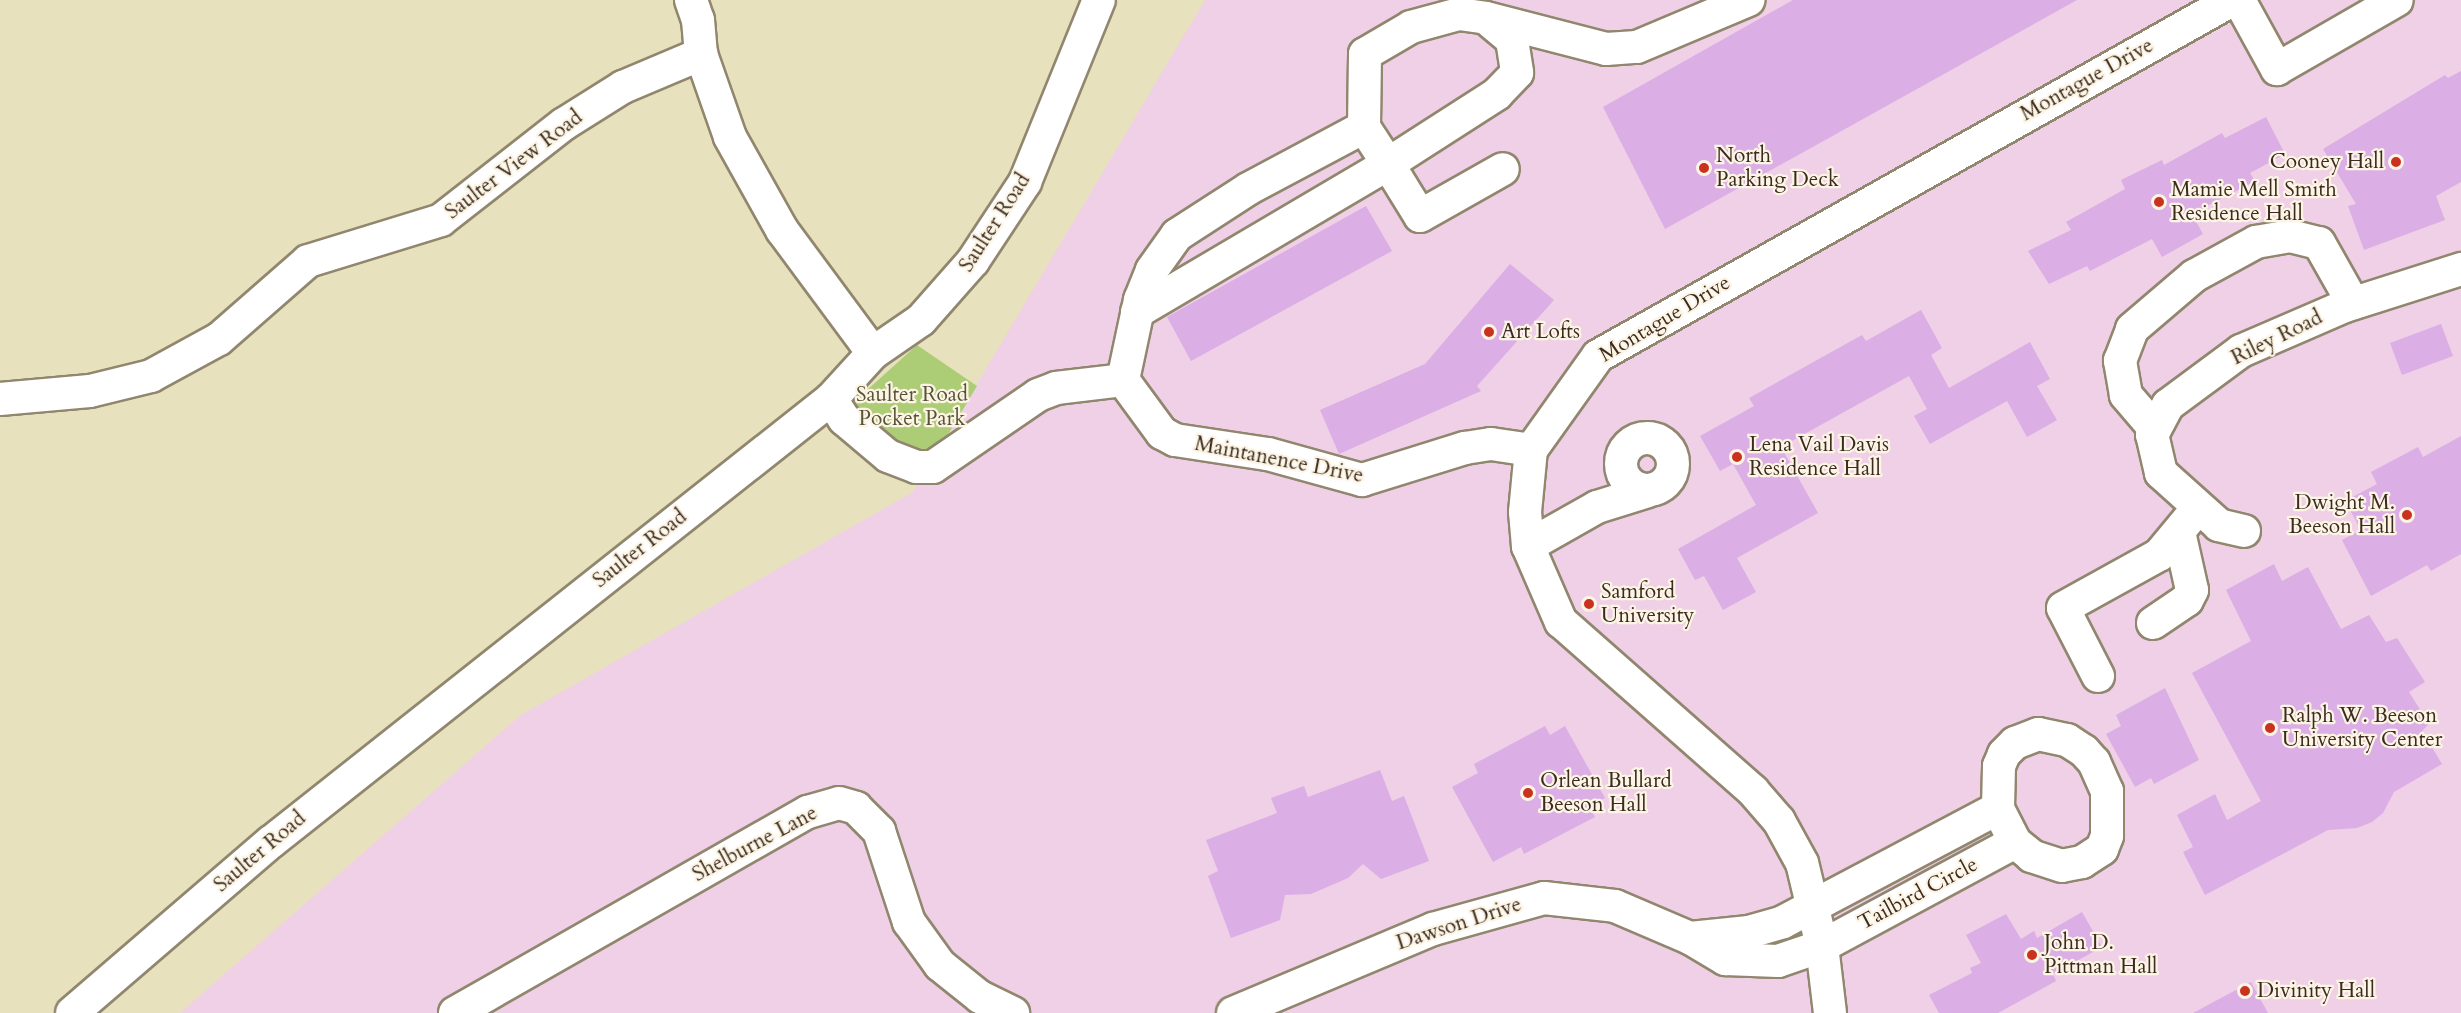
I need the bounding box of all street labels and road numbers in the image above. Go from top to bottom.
street label: Montague Drive [2016,33,2158,127]
street label: Saulter View Road [440,105,588,225]
street label: Saulter Road [954,169,1036,277]
street label: Montague Drive [1595,270,1735,368]
street label: Riley Road [2227,305,2327,371]
street label: Maintanence Drive [1192,431,1366,489]
street label: Saulter Road [588,505,692,593]
street label: Shelburne Lane [688,801,822,887]
street label: Saulter Road [209,806,311,898]
street label: Tailbird Circle [1854,852,1982,936]
street label: Dawson Drive [1393,892,1525,956]

